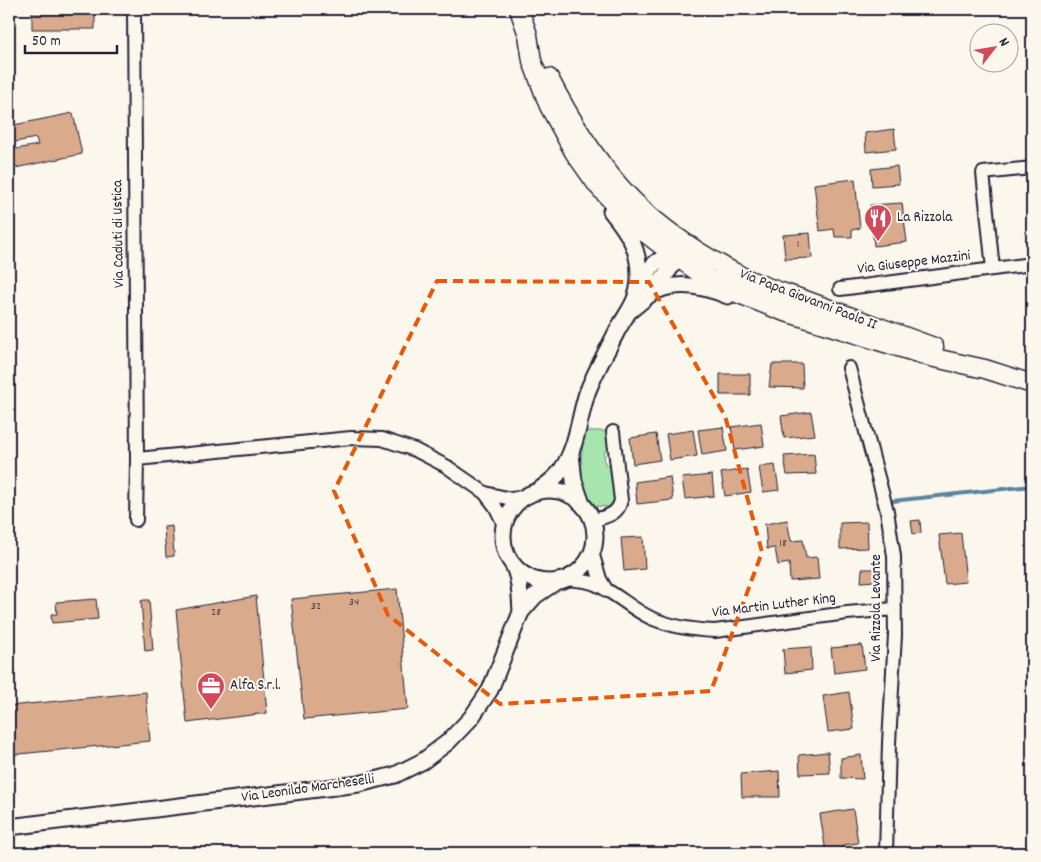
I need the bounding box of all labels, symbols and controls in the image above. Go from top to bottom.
scale bar [25,22,118,54]
north arrow [968,22,1018,72]
text: 50 m [32,31,61,53]
text: N [993,34,1014,51]
street label: Via Caduti di Ustica [107,179,131,288]
restaurant icon: La Rizzola [863,203,893,242]
place label: La Rizzola [897,207,953,229]
house number: 1 [797,236,799,253]
street label: Via Giuseppe Mazzini [856,245,972,281]
street label: Via Papa Giovanni Paolo II [736,264,880,336]
house number: 18 [779,535,787,552]
street label: Via Rizzola Levante [866,554,888,662]
street label: Via Martin Luther King [711,588,837,624]
house number: 34 [349,594,359,611]
house number: 32 [311,598,321,615]
house number: 28 [211,604,221,621]
office icon: Alfa S.r.l. [196,671,226,710]
place label: Alfa S.r.l. [230,675,281,697]
street label: Via Leonildo Marcheselli [240,769,376,809]

